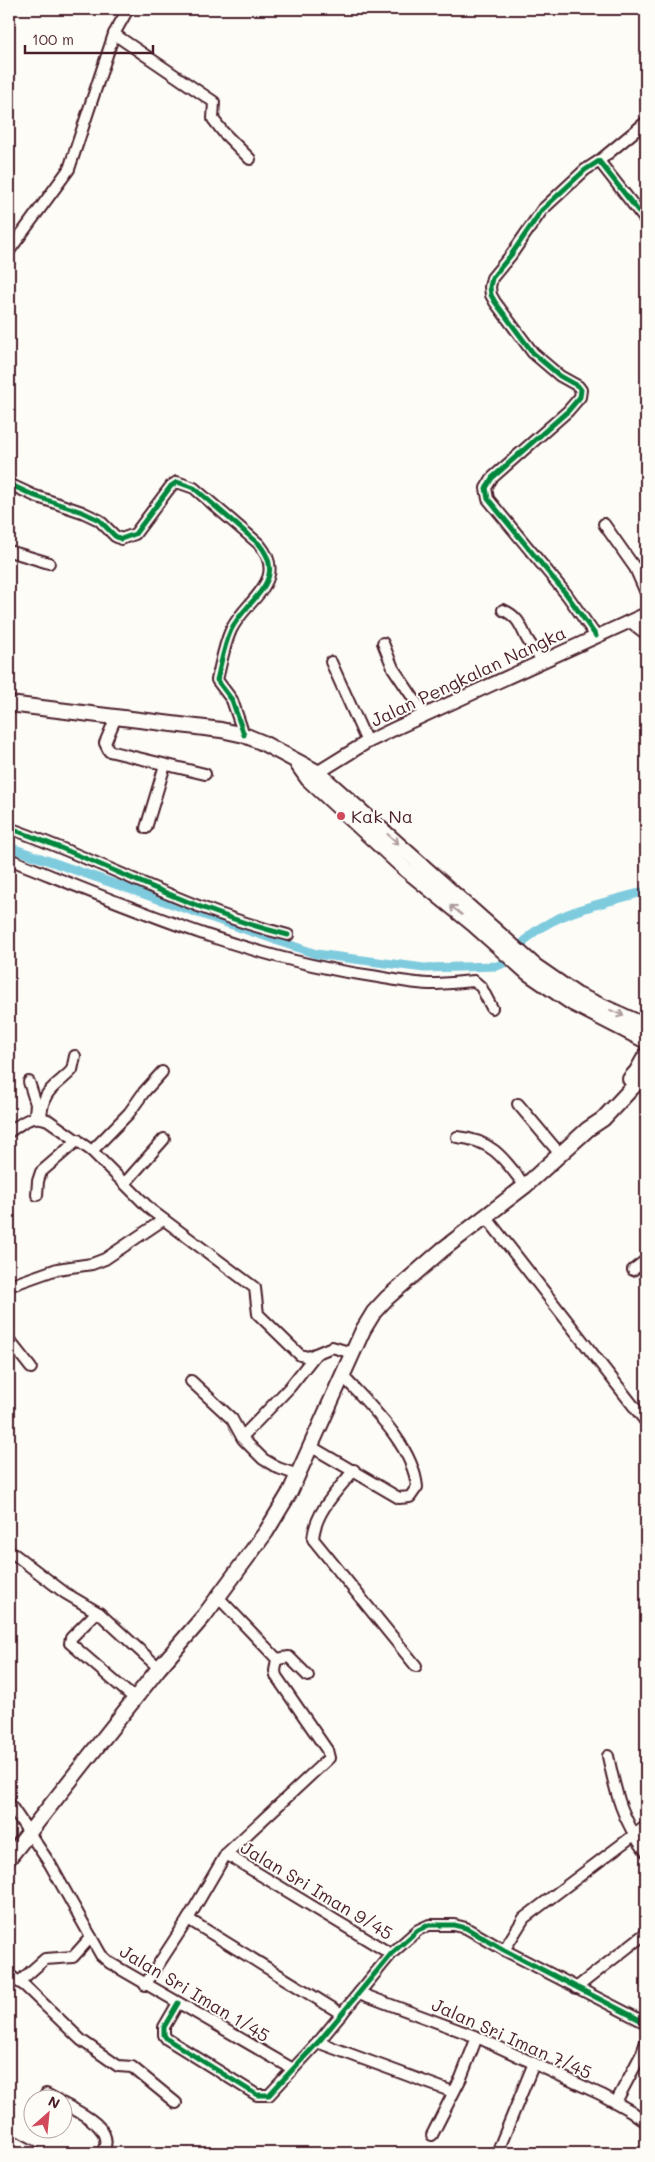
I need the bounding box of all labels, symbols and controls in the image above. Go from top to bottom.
scale bar [25,22,152,54]
text: 100 m [32,29,74,49]
street label: Jalan Pengkalan Nangka [366,620,570,732]
place label: Kak Na [351,804,413,828]
marker: Kak Na [335,810,347,822]
one-way arrow [387,833,400,845]
one-way arrow [450,904,463,915]
one-way arrow [609,1008,624,1018]
street label: Jalan Sri Iman 9/45 [237,1835,397,1945]
street label: Jalan Sri Iman 1/45 [116,1939,274,2047]
street label: Jalan Sri Iman 7/45 [428,1992,596,2084]
north arrow [22,2090,72,2140]
text: N [45,2091,63,2113]

